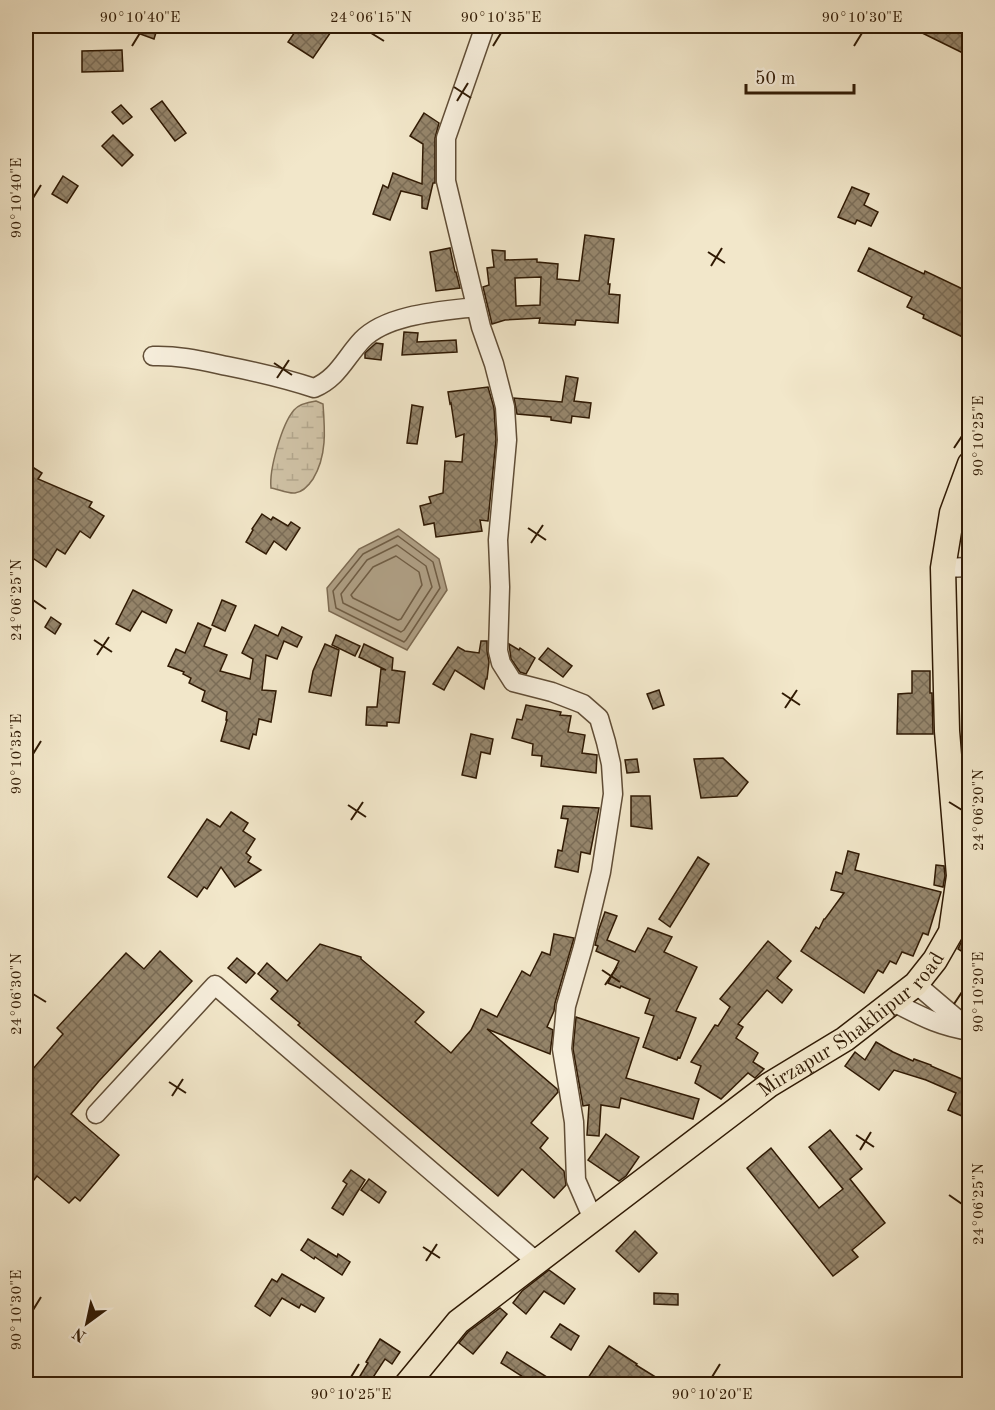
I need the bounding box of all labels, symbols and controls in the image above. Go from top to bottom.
text: 90°10'40"E [100,11,180,26]
text: 24°06'15"N [330,11,412,26]
text: 90°10'35"E [461,11,541,26]
text: 90°10'30"E [822,11,902,26]
scale bar [746,57,854,95]
text: 50 m [755,70,795,88]
text: 90°10'40"E [10,158,25,238]
text: 90°10'25"E [972,396,987,476]
text: 24°06'25"N [10,559,25,641]
text: 90°10'35"E [10,714,25,794]
text: 24°06'20"N [972,769,987,851]
street label: Mirzapur Shakhipur road [755,949,949,1101]
text: 90°10'20"E [972,952,987,1032]
text: 24°06'30"N [10,953,25,1035]
text: 24°06'25"N [972,1163,987,1245]
text: 90°10'30"E [10,1270,25,1350]
north arrow [57,1293,117,1353]
text: N [70,1323,89,1344]
text: 90°10'25"E [311,1388,391,1403]
text: 90°10'20"E [672,1388,752,1403]

